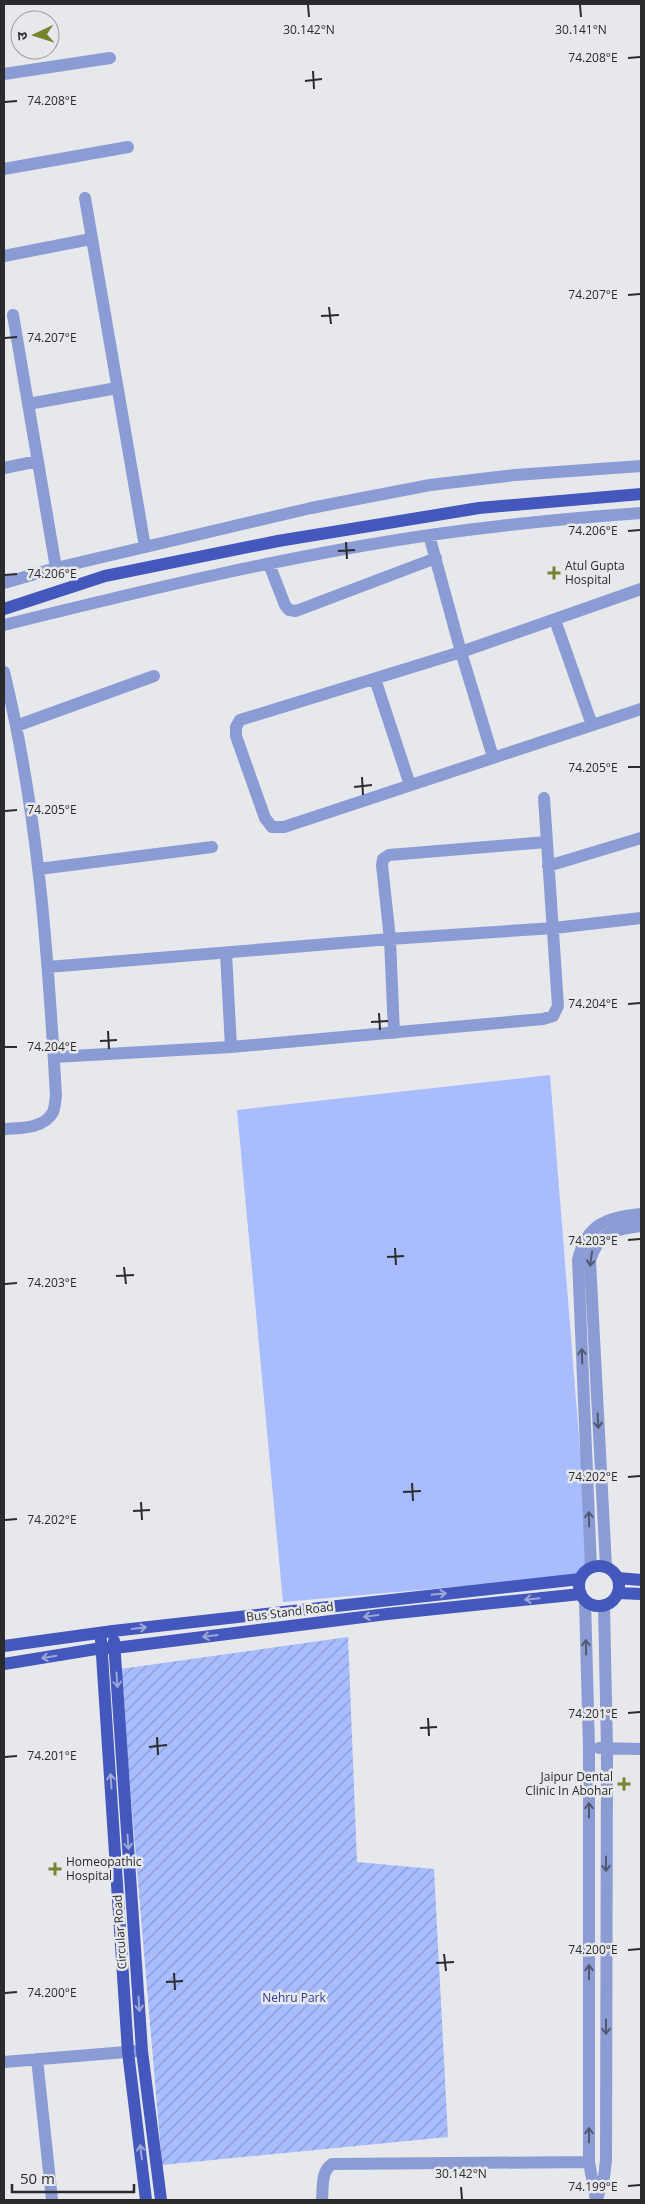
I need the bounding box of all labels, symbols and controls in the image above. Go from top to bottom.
north arrow [10,10,60,60]
text: 30.142°N [283,21,335,38]
text: 30.141°N [555,21,607,38]
text: उ [12,30,31,41]
text: 74.208°E [568,49,618,66]
text: 74.208°E [27,92,77,109]
text: 74.207°E [568,286,618,303]
text: 74.207°E [27,329,77,346]
text: 74.206°E [568,522,618,539]
place label: Atul Gupta Hospital [565,557,625,588]
text: 74.206°E [27,565,77,582]
marker: Atul Gupta Hospital [547,566,561,580]
text: 74.205°E [568,759,618,776]
text: 74.205°E [27,801,77,818]
text: 74.204°E [568,995,618,1012]
text: 74.204°E [27,1038,77,1055]
text: 74.203°E [568,1232,618,1249]
one-way arrow [586,1250,596,1266]
text: 74.203°E [27,1274,77,1291]
one-way arrow [578,1349,587,1365]
one-way arrow [594,1412,603,1428]
text: 74.202°E [568,1468,618,1485]
text: 74.202°E [27,1511,77,1528]
one-way arrow [585,1511,594,1527]
one-way arrow [431,1589,447,1599]
one-way arrow [525,1594,541,1604]
street label: Bus Stand Road [245,1598,335,1625]
one-way arrow [363,1611,379,1621]
one-way arrow [131,1623,147,1633]
one-way arrow [202,1631,218,1641]
one-way arrow [582,1639,591,1655]
one-way arrow [41,1652,57,1662]
one-way arrow [112,1672,121,1688]
text: 74.201°E [568,1705,618,1722]
text: 74.201°E [27,1747,77,1764]
place label: Jaipur Dental Clinic In Abohar [525,1768,613,1799]
one-way arrow [106,1773,115,1789]
marker: Jaipur Dental Clinic In Abohar [617,1777,631,1791]
one-way arrow [584,1802,594,1818]
one-way arrow [123,1834,133,1850]
place label: Homeopathic Hospital [66,1853,142,1884]
one-way arrow [601,1856,611,1872]
marker: Homeopathic Hospital [48,1862,62,1876]
street label: Circular Road [108,1894,131,1970]
text: 74.200°E [568,1941,618,1958]
one-way arrow [584,1964,594,1980]
text: 74.200°E [27,1984,77,2001]
park label: Nehru Park [262,1989,327,2006]
one-way arrow [135,1996,144,2012]
one-way arrow [601,2018,611,2034]
one-way arrow [584,2127,594,2143]
one-way arrow [135,2144,145,2160]
scale bar [12,2162,135,2194]
text: 30.142°N [435,2165,487,2182]
text: 50 m [20,2168,55,2188]
text: 74.199°E [568,2178,618,2195]

